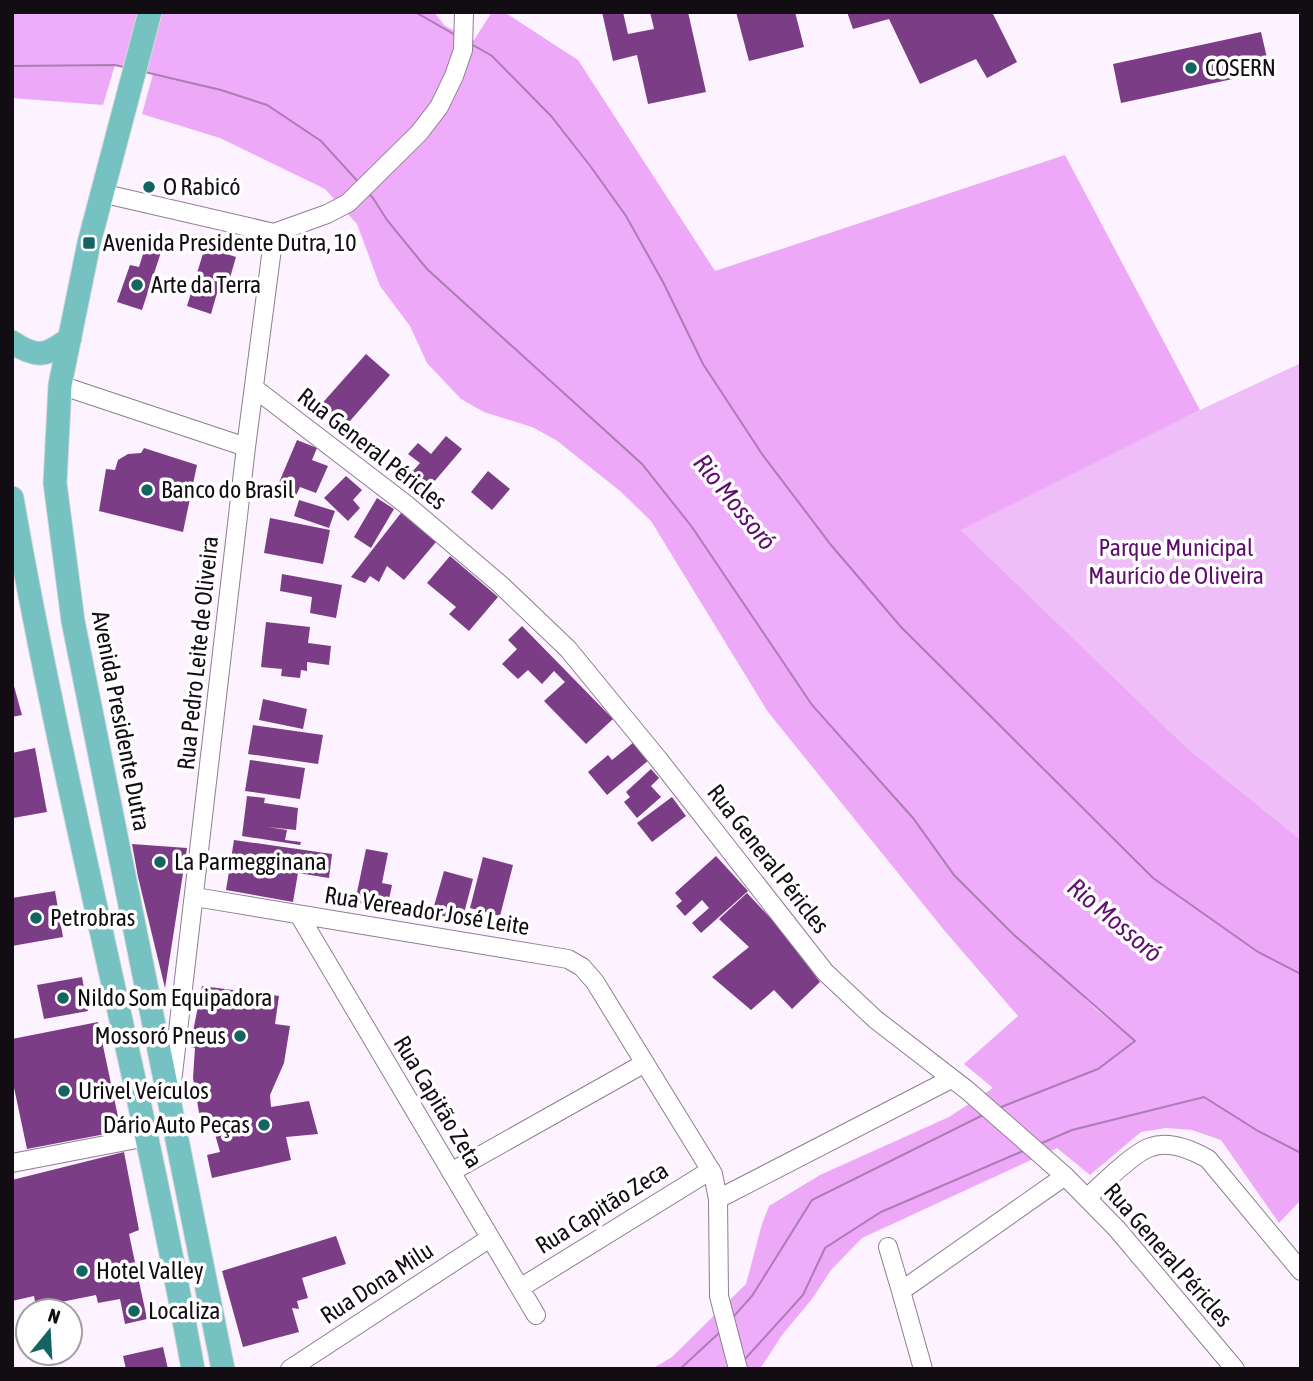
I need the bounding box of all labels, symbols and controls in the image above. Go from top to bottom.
place label: COSERN [1205,54,1276,81]
marker: COSERN [1183,60,1199,76]
place label: O Rabicó [163,173,241,200]
marker: O Rabicó [141,179,157,195]
place label: Avenida Presidente Dutra, 10 [103,229,357,256]
marker: Avenida Presidente Dutra, 10 [81,235,97,251]
place label: Arte da Terra [151,271,261,298]
marker: Arte da Terra [129,277,145,293]
street label: Rua General Péricles [293,382,452,515]
water label: Rio Mossoró [687,448,783,556]
place label: Banco do Brasil [161,476,295,503]
marker: Banco do Brasil [139,482,155,498]
park label: Parque Municipal Maurício de Oliveira [1088,534,1264,589]
street label: Rua Pedro Leite de Oliveira [172,535,223,771]
street label: Avenida Presidente Dutra [87,609,156,833]
street label: Rua General Péricles [702,779,835,938]
place label: La Parmegginana [174,848,327,875]
marker: La Parmegginana [152,854,168,870]
water label: Rio Mossoró [1062,872,1168,968]
street label: Rua Vereador José Leite [323,881,531,940]
place label: Petrobras [50,904,135,931]
marker: Petrobras [28,910,44,926]
place label: Nildo Som Equipadora [77,984,272,1011]
marker: Nildo Som Equipadora [55,990,71,1006]
place label: Mossoró Pneus [94,1022,226,1049]
marker: Mossoró Pneus [232,1028,248,1044]
street label: Rua Capitão Zeta [388,1031,488,1173]
place label: Urivel Veículos [78,1077,209,1104]
marker: Urivel Veículos [56,1083,72,1099]
place label: Dário Auto Peças [103,1111,250,1138]
marker: Dário Auto Peças [256,1117,272,1133]
street label: Rua Capitão Zeca [530,1156,673,1259]
street label: Rua General Péricles [1099,1178,1238,1332]
street label: Rua Dona Milu [316,1236,438,1329]
place label: Hotel Valley [96,1257,204,1284]
marker: Hotel Valley [74,1263,90,1279]
north arrow [14,1297,84,1367]
place label: Localiza [148,1297,220,1324]
marker: Localiza [126,1303,142,1319]
text: N [46,1304,63,1328]

